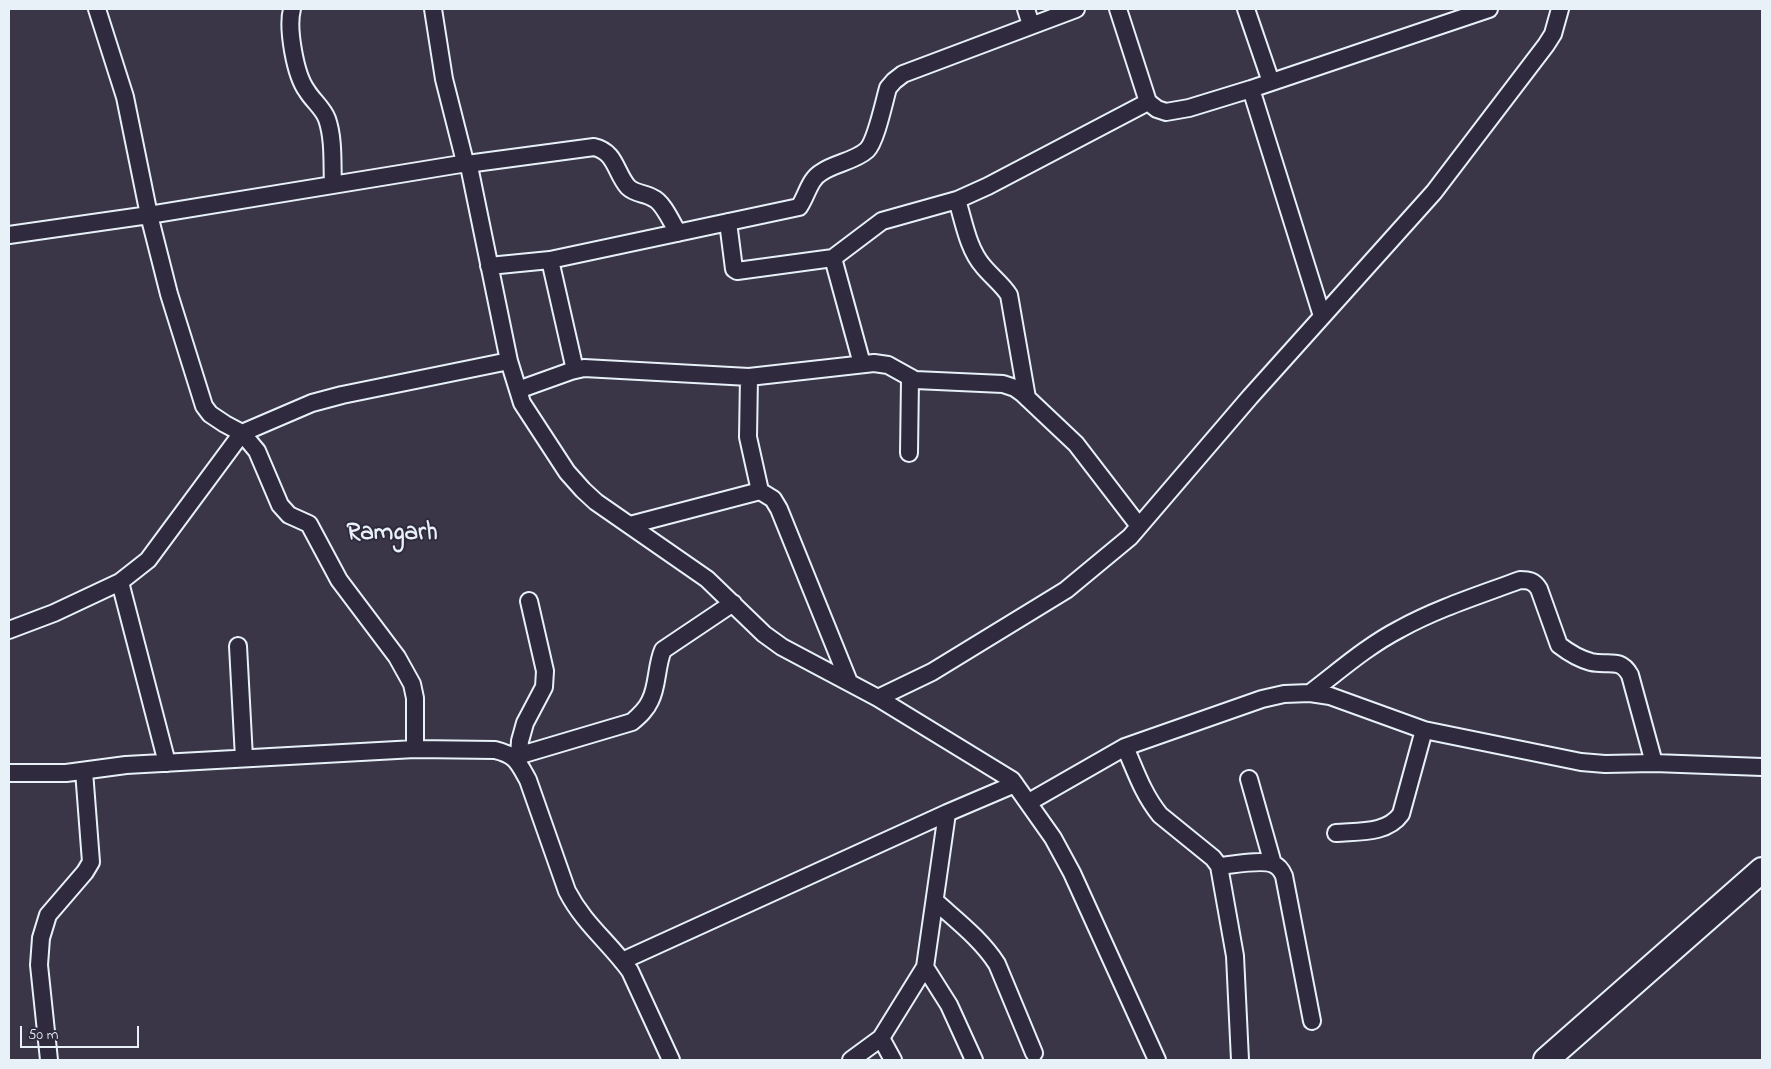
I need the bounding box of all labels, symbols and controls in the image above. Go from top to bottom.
district label: Ramgarh [346,520,438,550]
scale bar [22,1016,141,1048]
text: 50 m [28,1024,58,1046]

